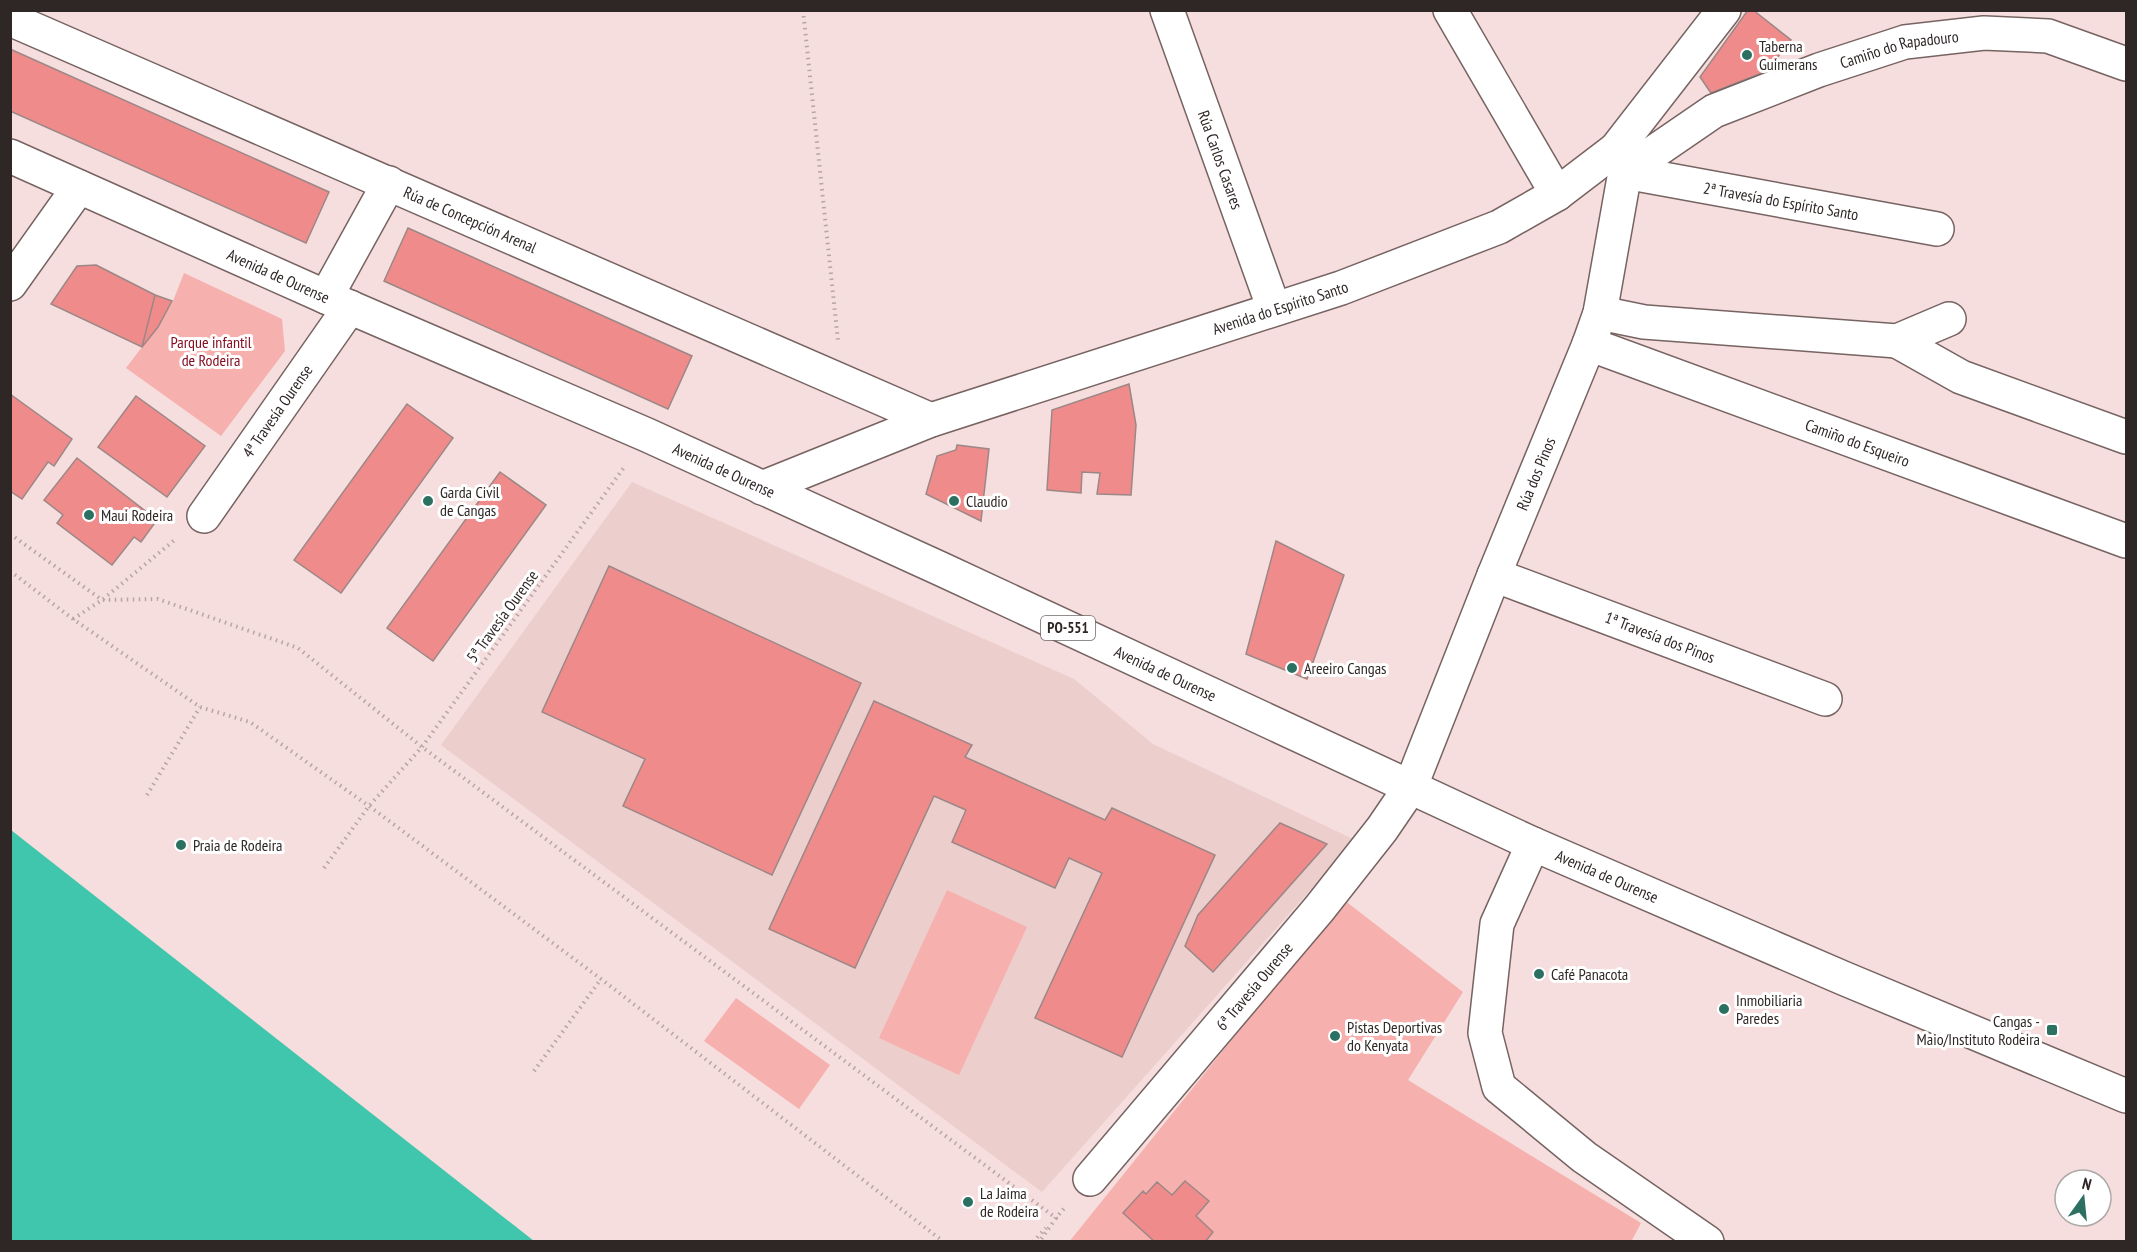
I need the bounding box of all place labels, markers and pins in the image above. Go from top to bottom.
place label: Taberna Guimerans [1759,36,1818,74]
marker: Taberna Guimerans [1740,48,1754,62]
place label: Garda Civil de Cangas [440,482,500,520]
place label: Claudio [966,491,1008,511]
marker: Garda Civil de Cangas [421,494,435,508]
marker: Claudio [947,494,961,508]
place label: Maui Rodeira [101,505,173,525]
marker: Maui Rodeira [82,508,96,522]
place label: Areeiro Cangas [1304,658,1386,678]
marker: Areeiro Cangas [1285,661,1299,675]
place label: Praia de Rodeira [193,835,283,855]
marker: Praia de Rodeira [174,838,188,852]
place label: Café Panacota [1551,964,1628,984]
marker: Café Panacota [1532,967,1546,981]
place label: Inmobiliaria Paredes [1736,990,1802,1028]
marker: Inmobiliaria Paredes [1717,1002,1731,1016]
place label: Cangas - Maio/Instituto Rodeira [1917,1011,2040,1049]
place label: Pistas Deportivas do Kenyata [1347,1017,1442,1055]
marker: Cangas - Maio/Instituto Rodeira [2045,1023,2059,1037]
marker: Pistas Deportivas do Kenyata [1328,1029,1342,1043]
place label: La Jaima de Rodeira [980,1183,1039,1221]
marker: La Jaima de Rodeira [961,1195,975,1209]

